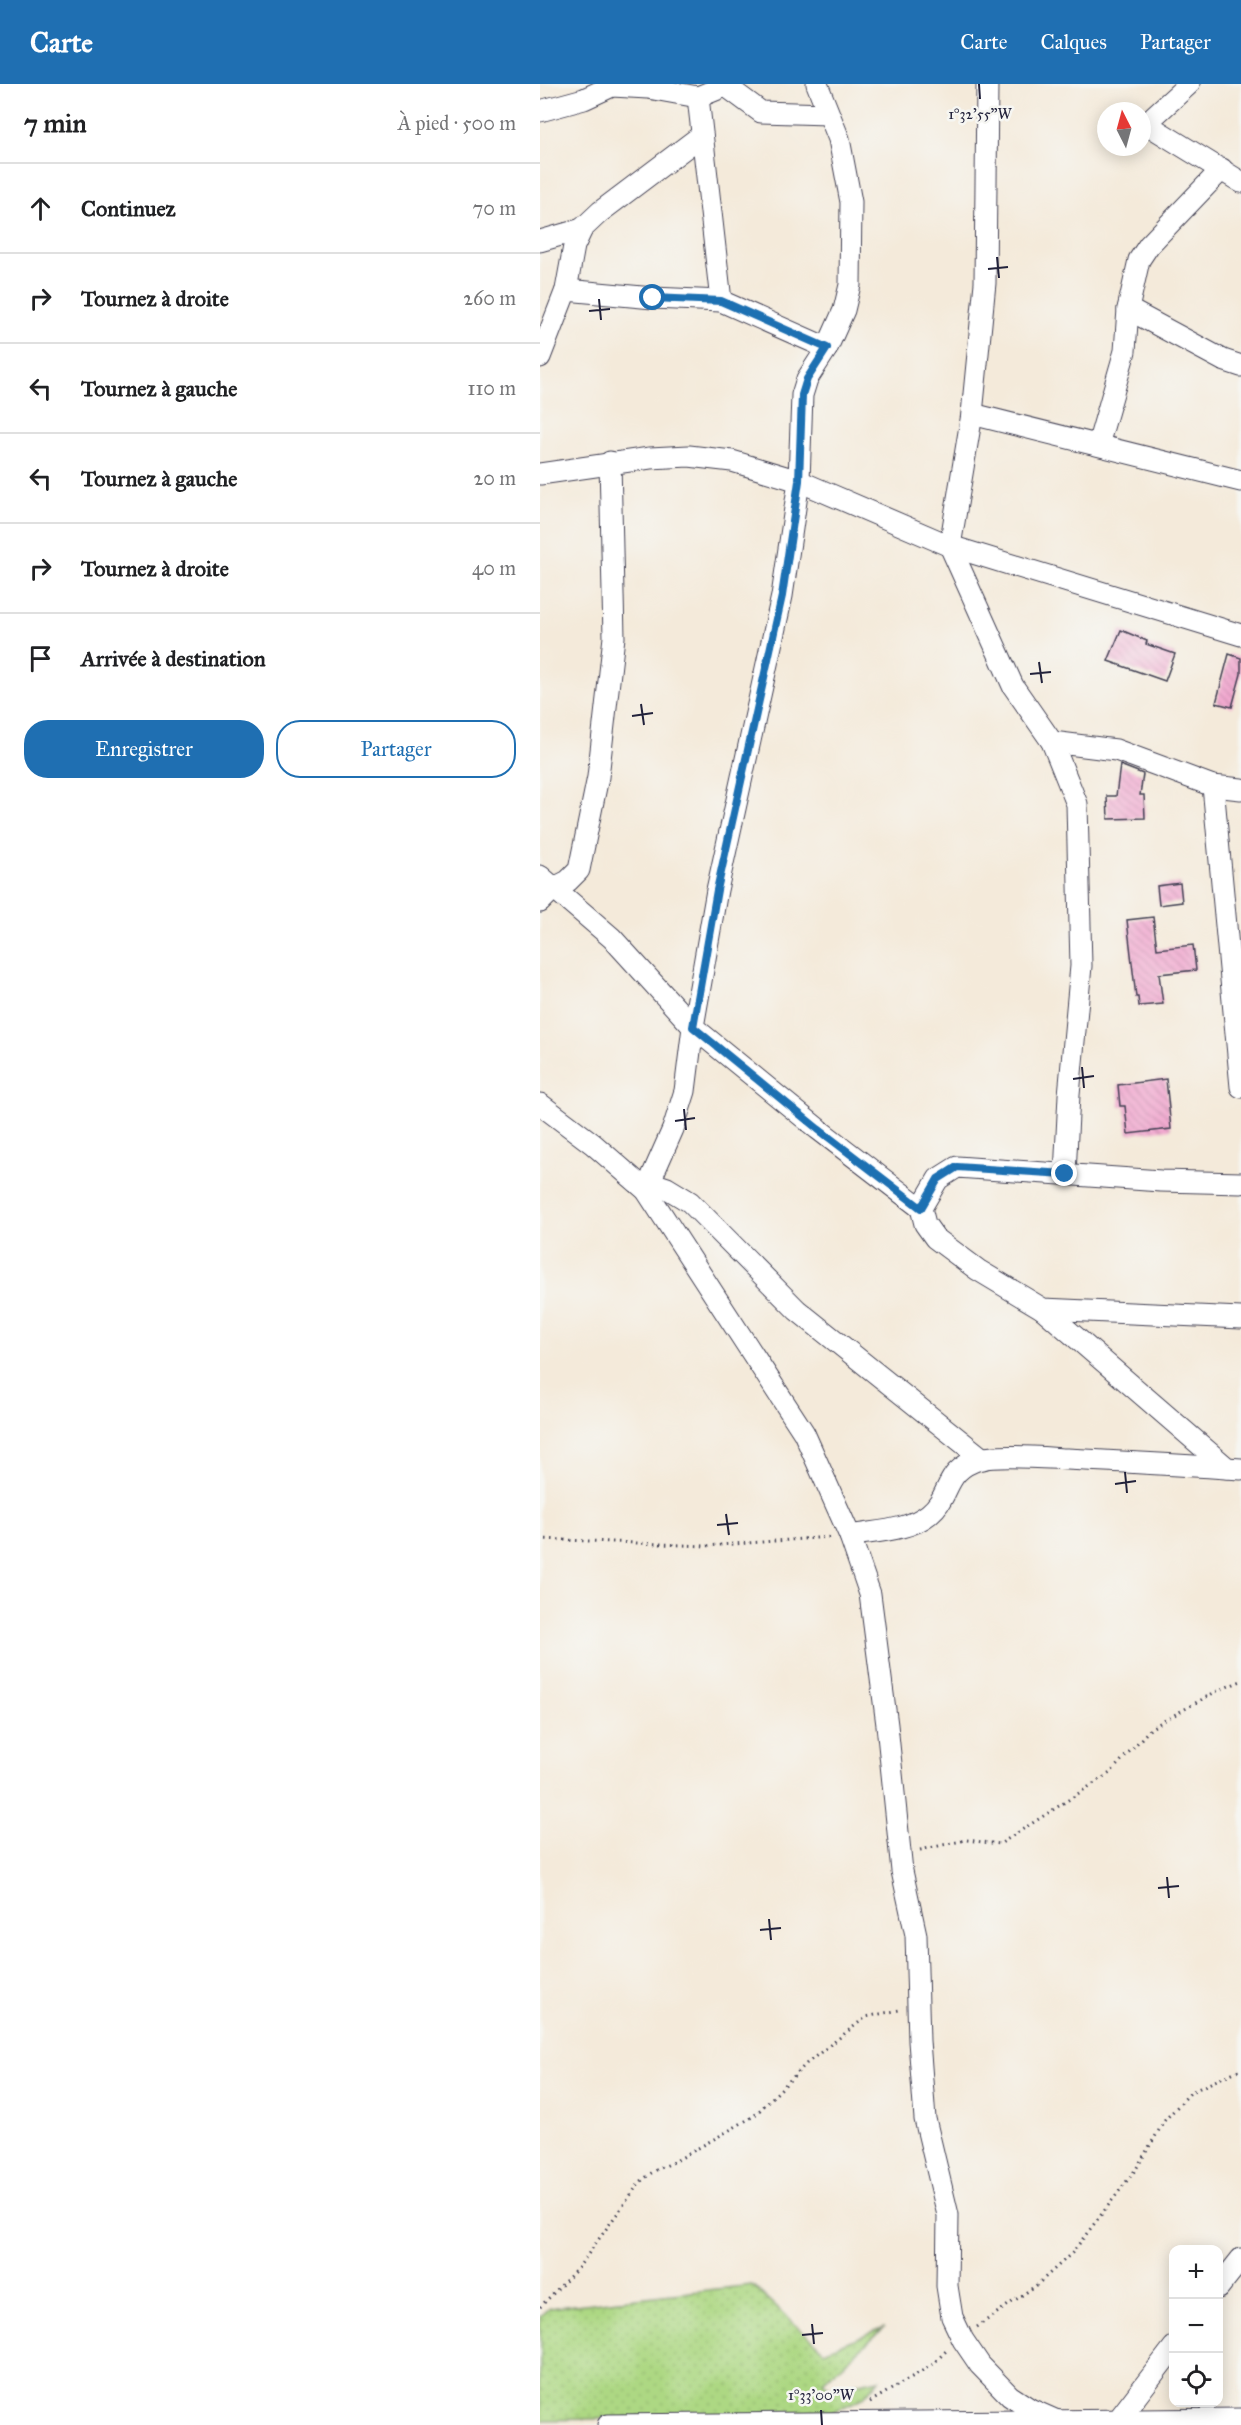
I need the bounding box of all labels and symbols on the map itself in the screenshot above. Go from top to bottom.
north arrow [1097,102,1151,156]
text: 1°32'55"W [948,105,1013,123]
route start [639,284,665,310]
route end [1051,1160,1077,1186]
text: 1°33'00"W [788,2386,855,2404]

